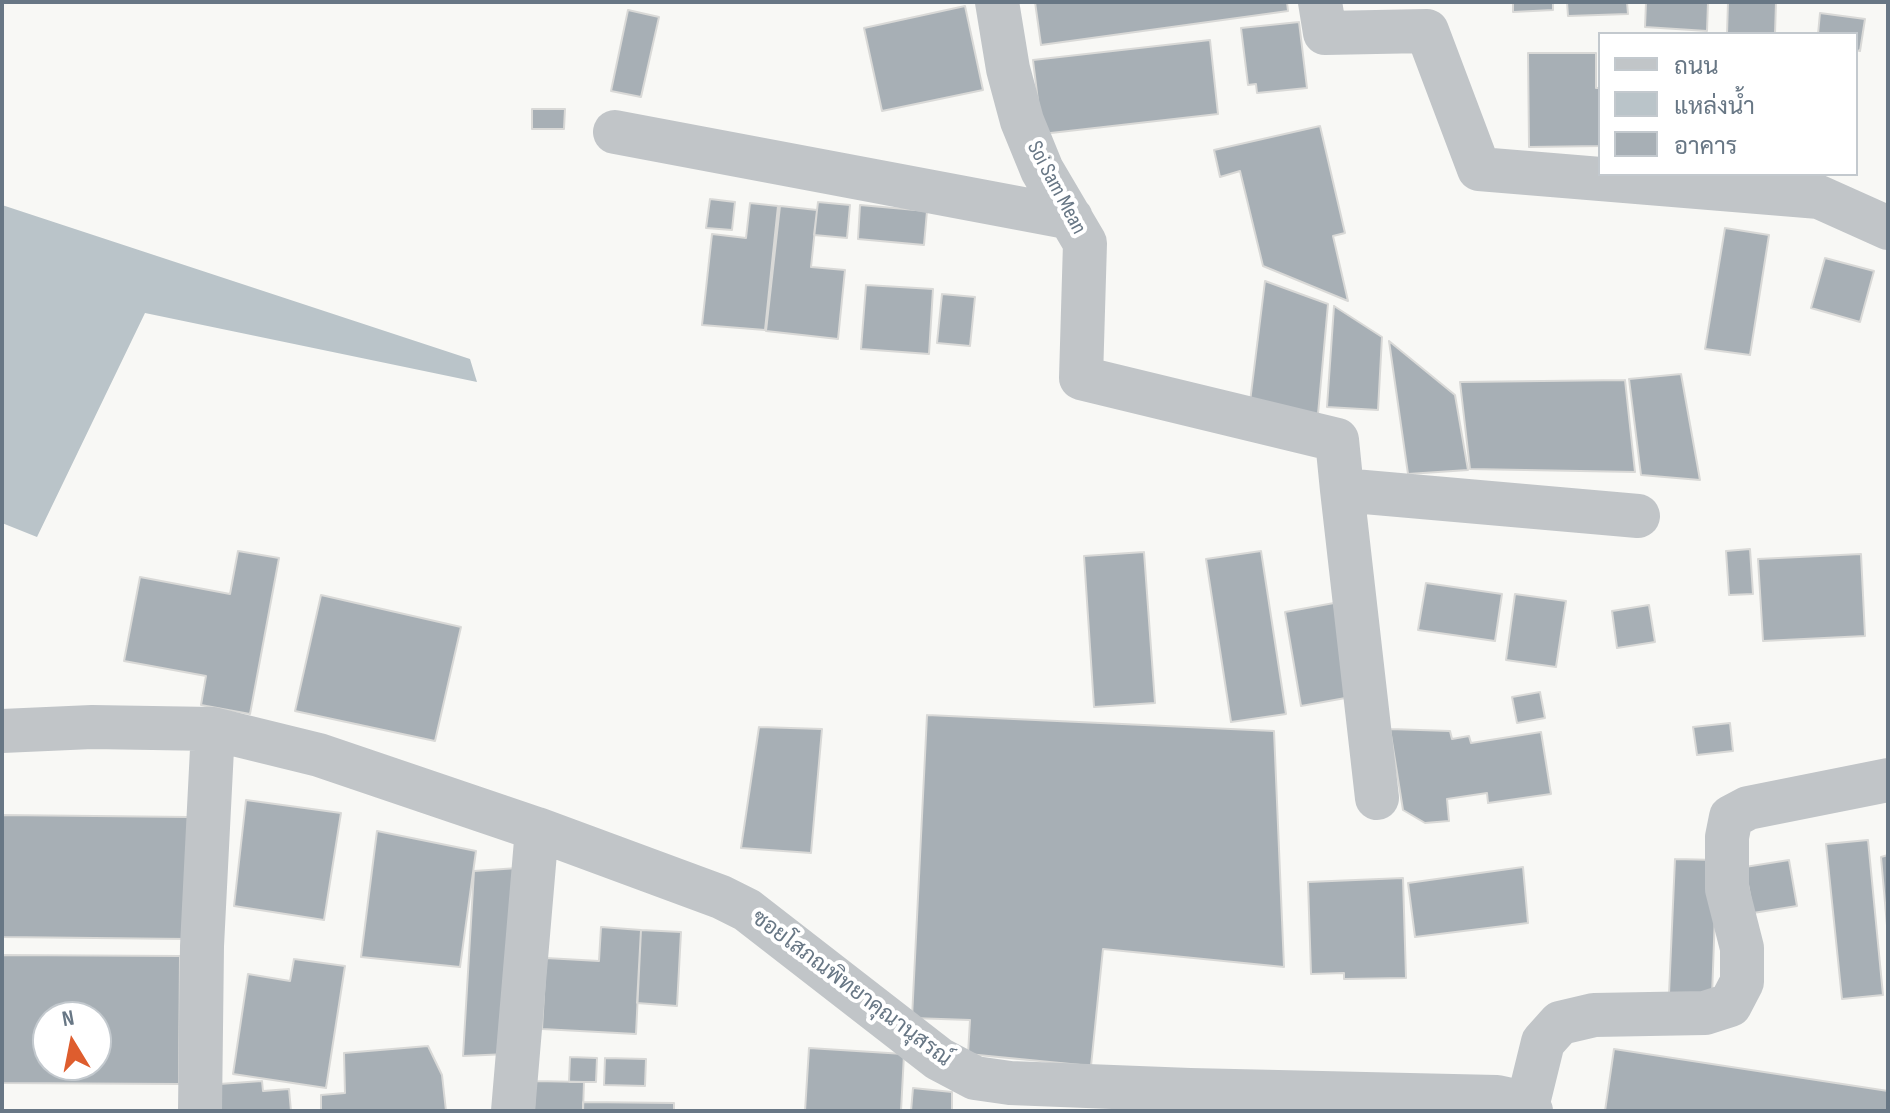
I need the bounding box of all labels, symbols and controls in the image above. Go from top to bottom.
legend [1598,32,1858,176]
text: ถนน [1674,52,1719,81]
text: แหล่งน้ำ [1674,92,1755,121]
text: อาคาร [1674,132,1737,161]
street label: Soi Sam Mean [1021,137,1091,239]
street label: ซอยโสภณพิทยาคุณานุสรณ์ [746,905,956,1073]
north arrow [32,1001,112,1081]
text: N [60,1005,76,1033]

